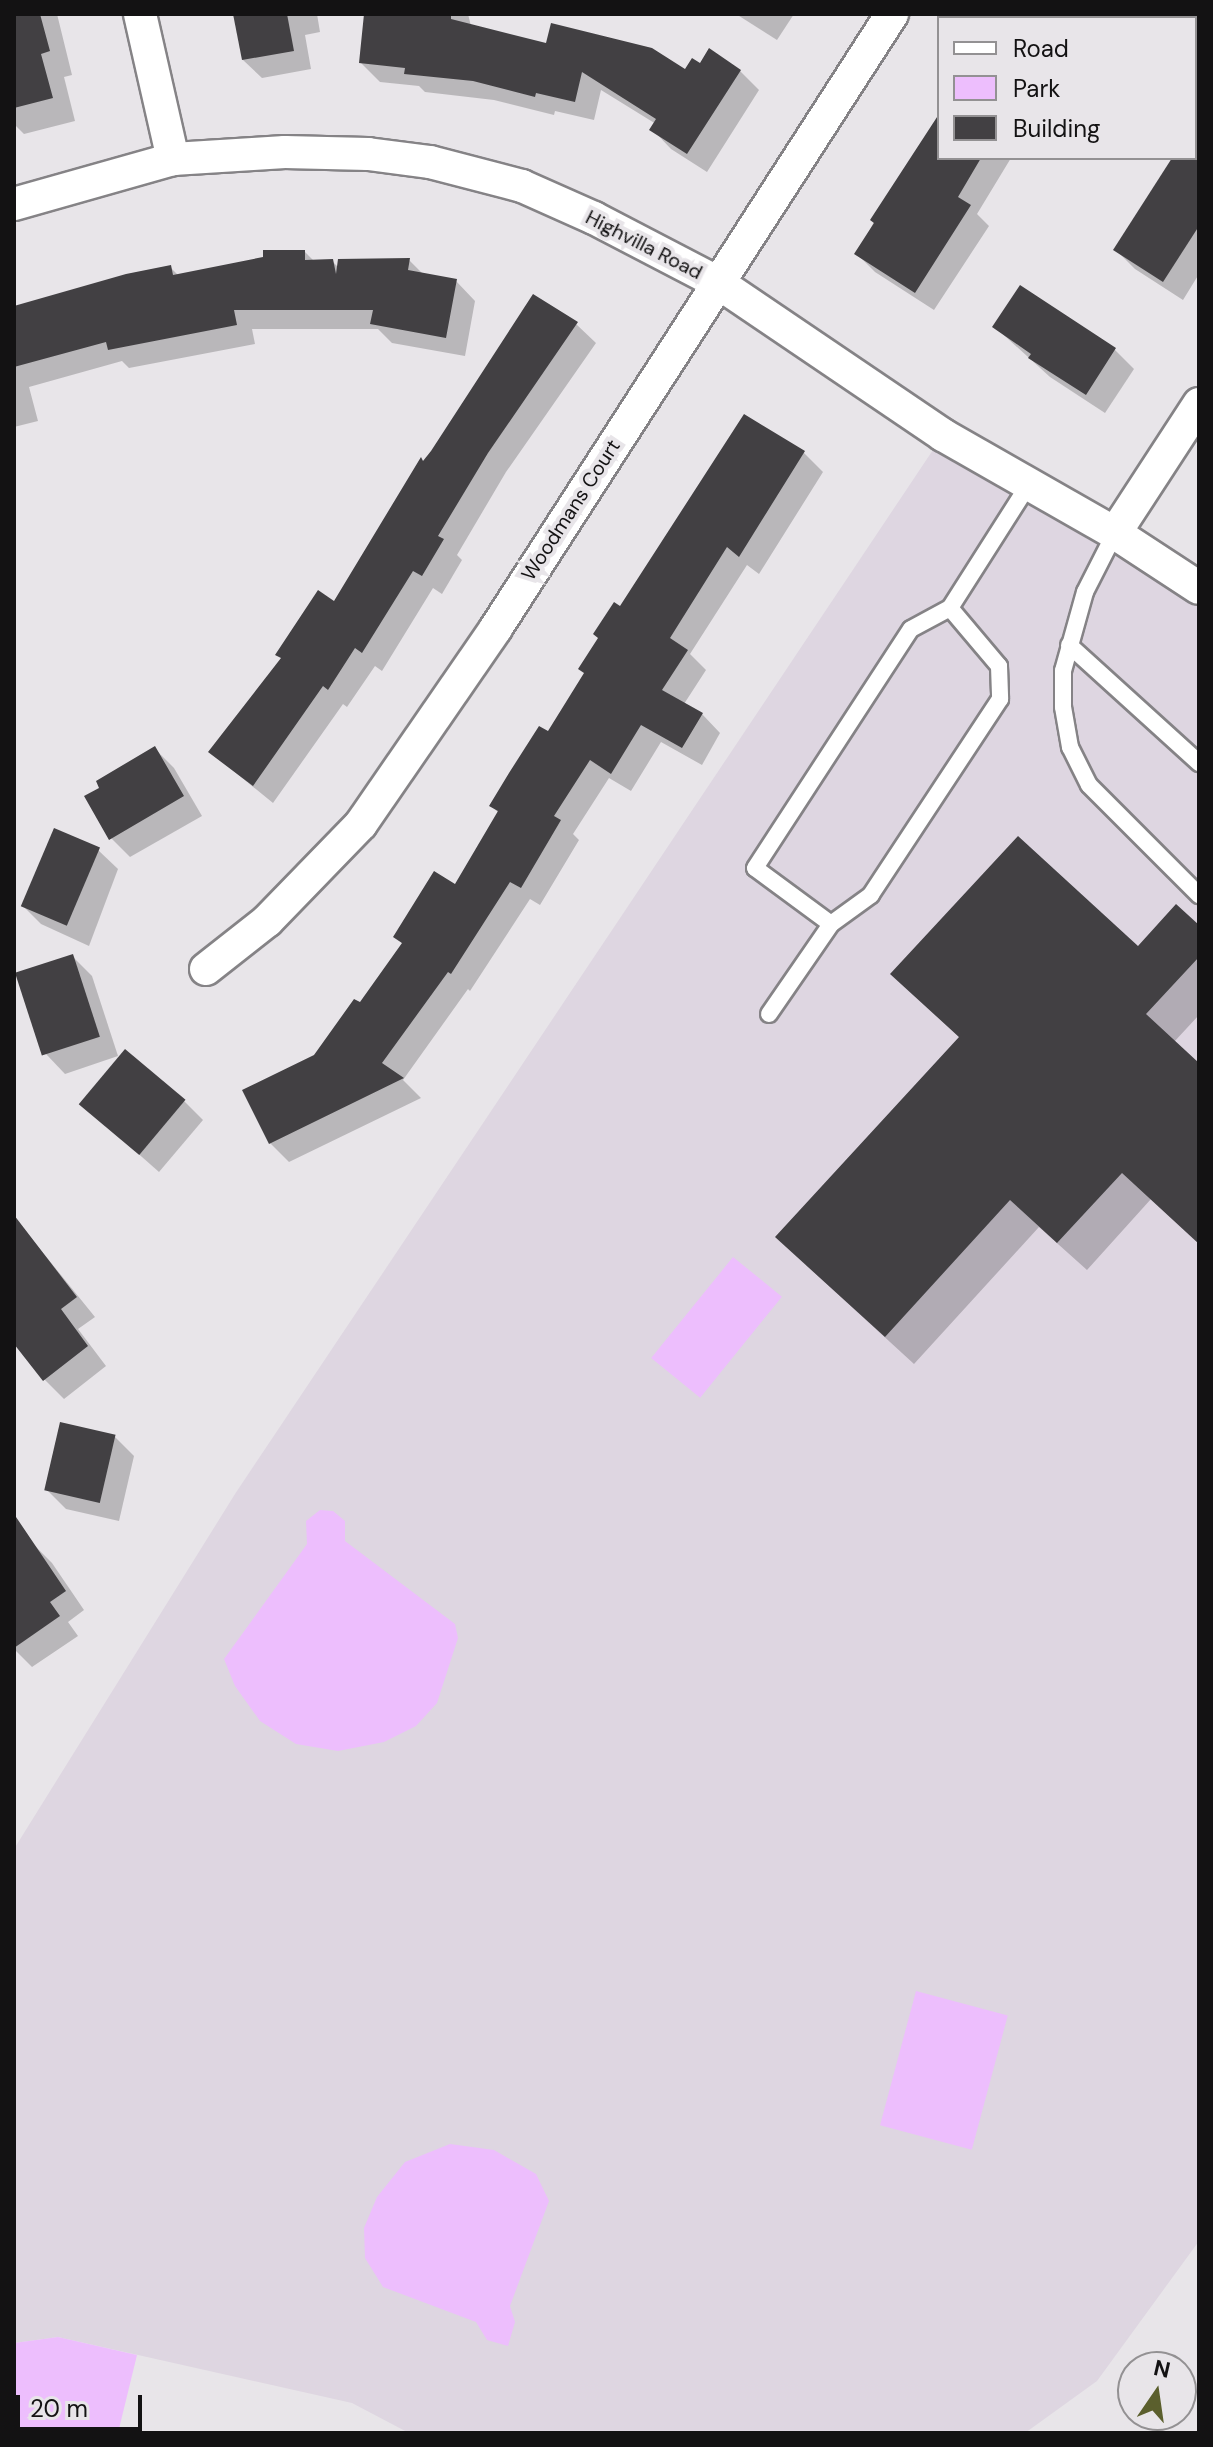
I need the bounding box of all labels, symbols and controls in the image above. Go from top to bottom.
legend [937,16,1197,160]
text: Road [1013,33,1069,64]
text: Park [1013,73,1060,104]
text: Building [1013,113,1100,144]
street label: Highvilla Road [582,205,706,285]
street label: Woodmans Court [517,435,625,585]
north arrow [1117,2351,1197,2431]
text: N [1151,2353,1173,2385]
scale bar [20,2379,146,2429]
text: 20 m [30,2393,88,2424]

